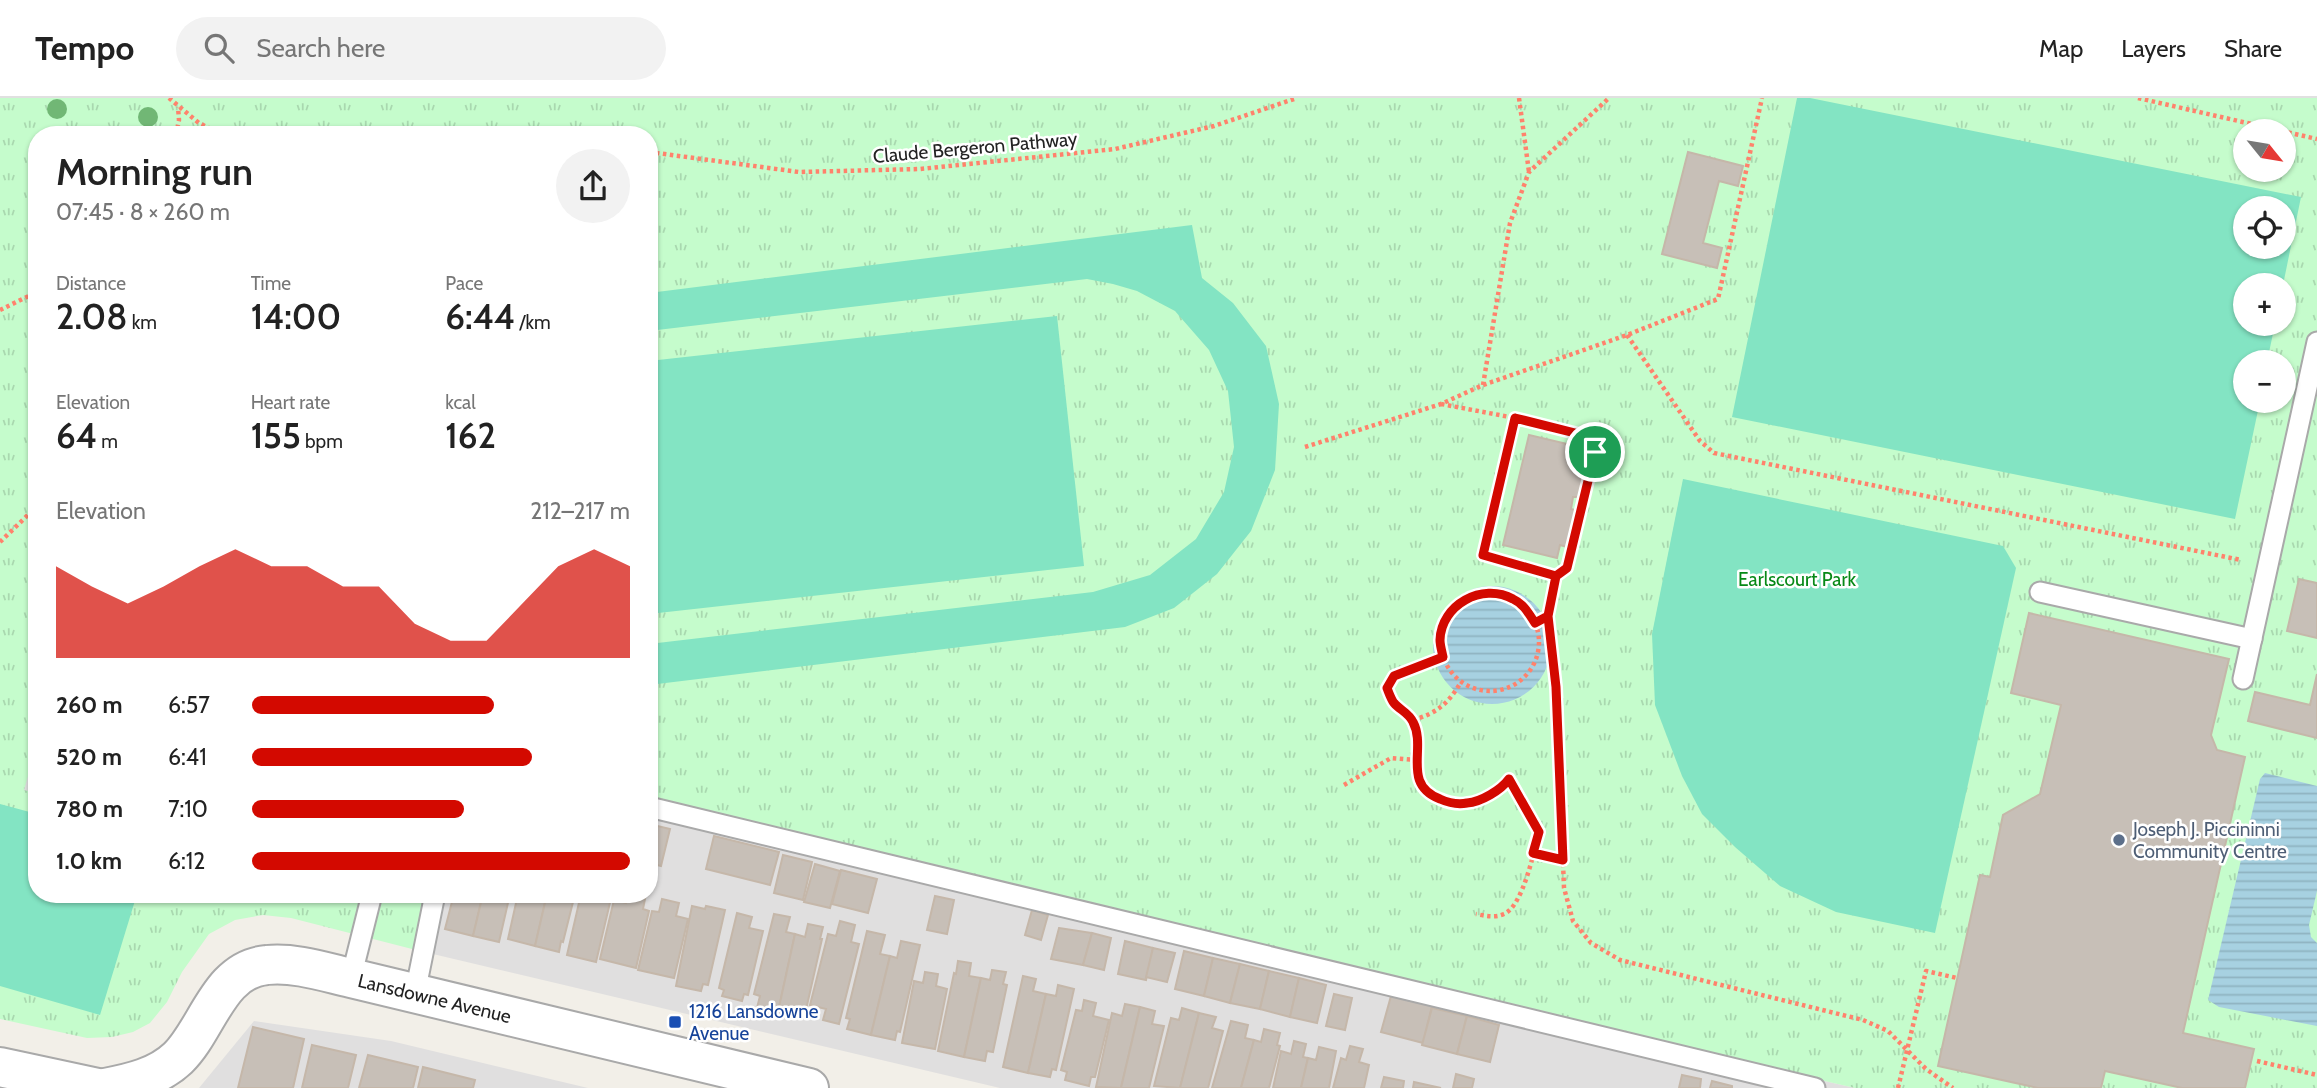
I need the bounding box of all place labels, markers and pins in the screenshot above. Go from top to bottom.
pin [1565,422,1625,482]
place label: Joseph J. Piccininni Community Centre [2132,818,2287,863]
marker: Joseph J. Piccininni Community Centre [2111,832,2127,848]
place label: 1216 Lansdowne Avenue [689,1000,819,1045]
marker: 1216 Lansdowne Avenue [667,1014,683,1030]

